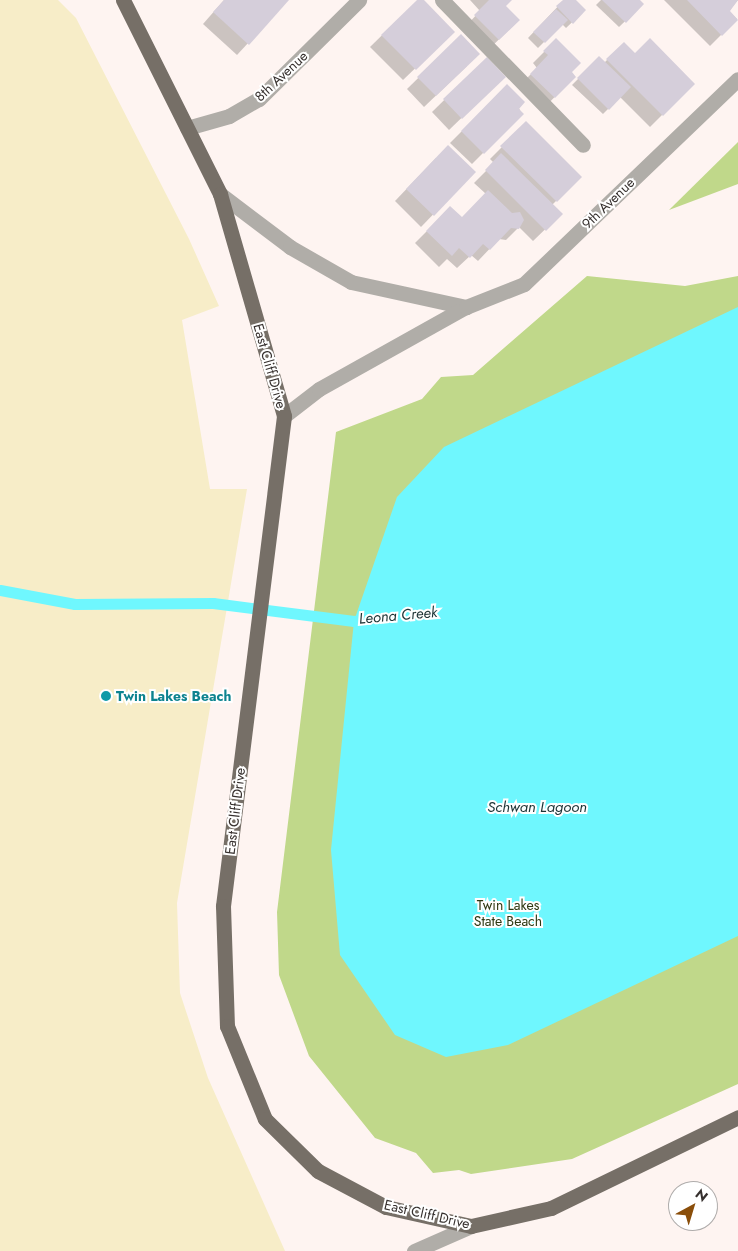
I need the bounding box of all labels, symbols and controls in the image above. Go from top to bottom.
street label: 8th Avenue [251,47,311,105]
street label: 9th Avenue [578,174,638,232]
street label: East Cliff Drive [250,322,290,410]
water label: Leona Creek [358,604,438,628]
place label: Twin Lakes Beach [116,688,231,704]
marker: Twin Lakes Beach [100,690,112,702]
street label: East Cliff Drive [221,767,249,855]
water label: Schwan Lagoon [487,799,587,817]
park label: Twin Lakes State Beach [474,897,542,930]
north arrow [668,1181,718,1231]
text: N [691,1184,712,1206]
street label: East Cliff Drive [383,1196,471,1232]

